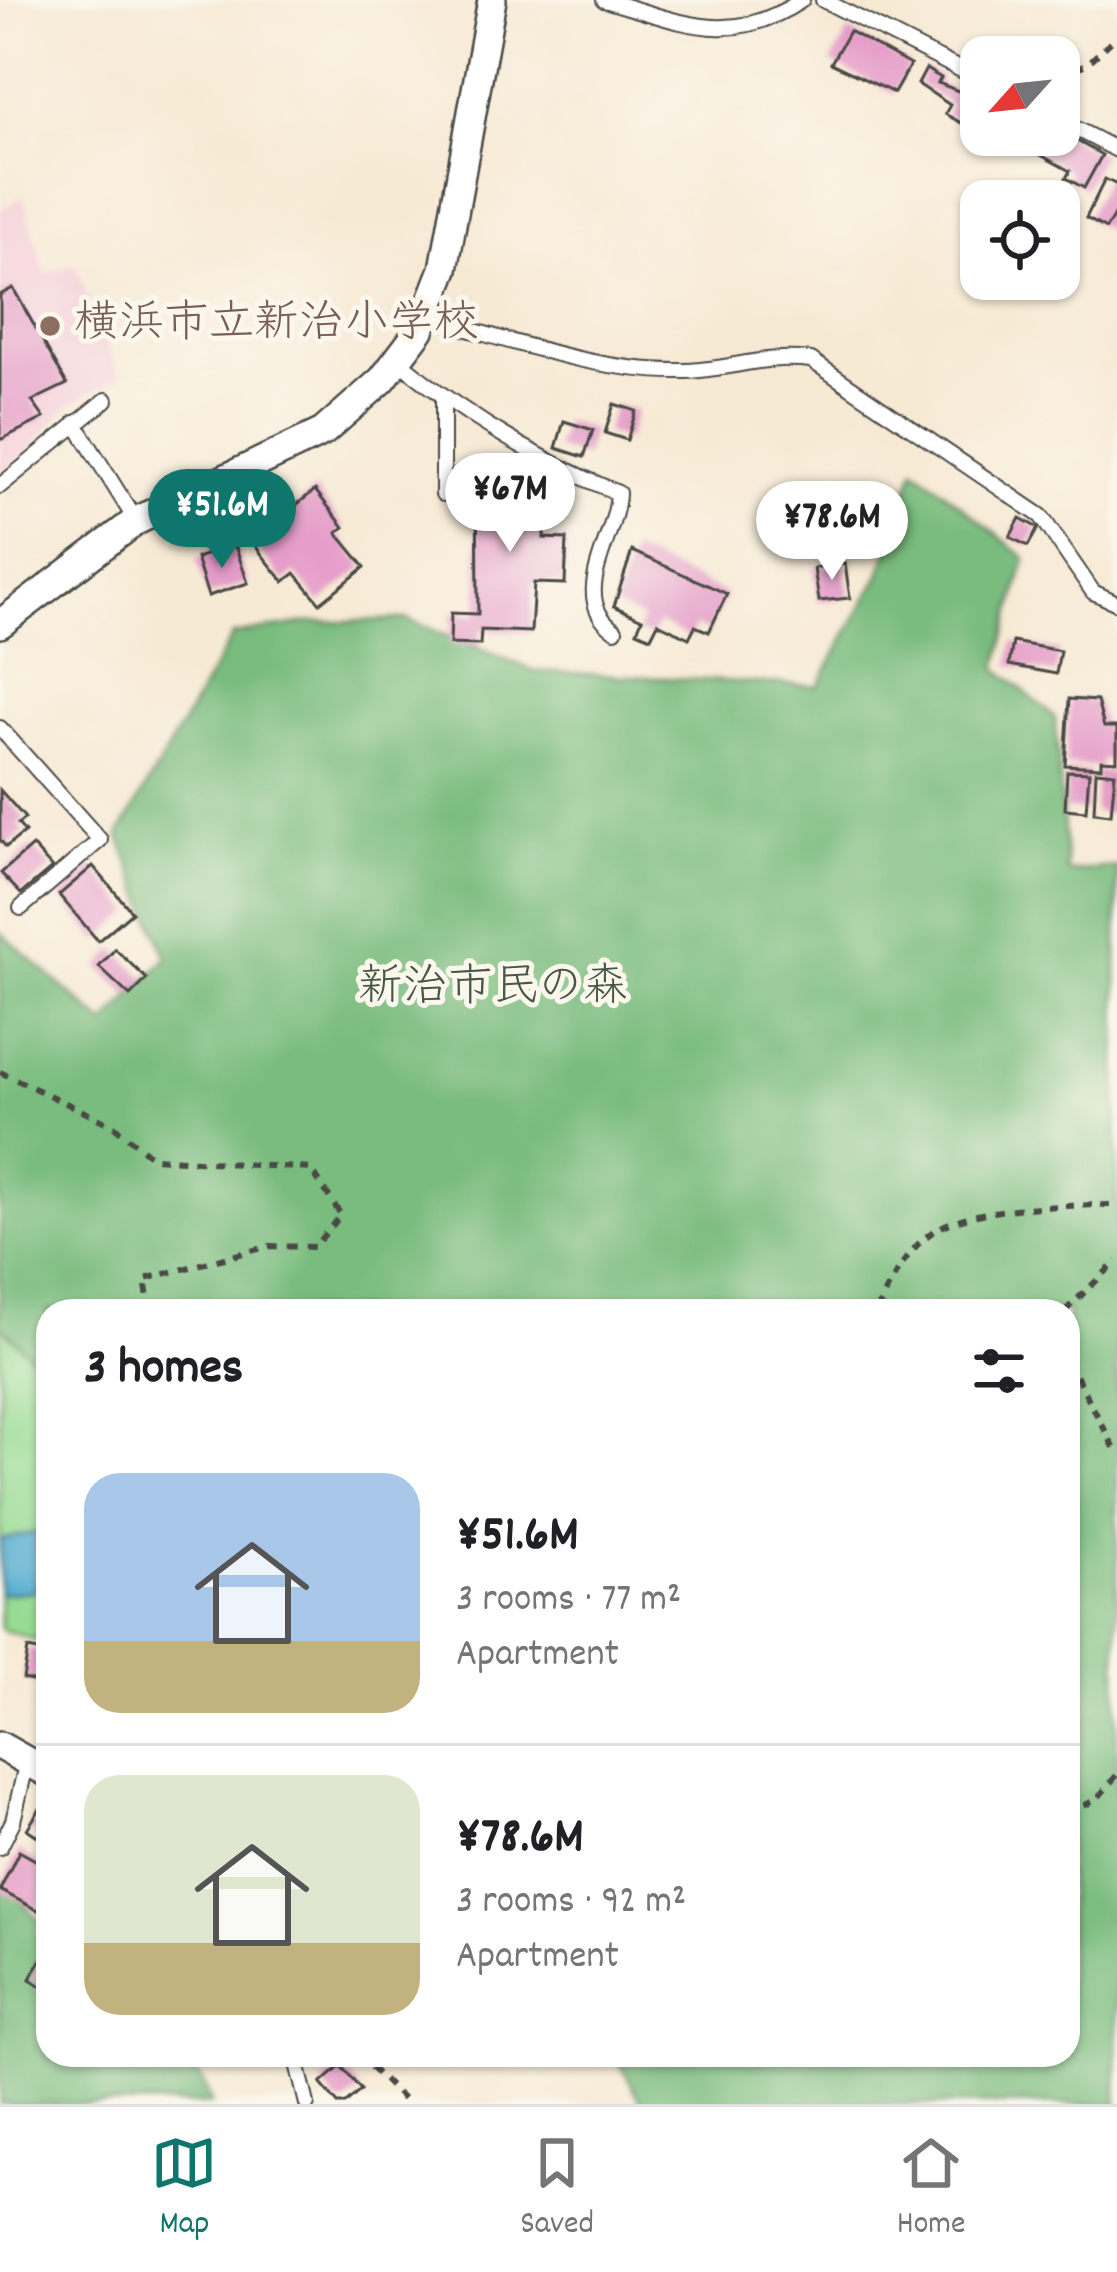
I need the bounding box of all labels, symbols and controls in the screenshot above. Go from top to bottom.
north arrow [960,36,1080,156]
map controls [960,36,1080,300]
button: locate [960,180,1080,300]
place label: 横浜市立新治小学校 [74,294,479,358]
marker: 横浜市立新治小学校 [37,313,63,339]
pin: ¥67M [439,453,581,555]
text: ¥67M [472,464,548,519]
pin: ¥51.6M [124,469,320,571]
text: ¥51.6M [175,480,269,535]
pin: ¥78.6M [734,481,930,583]
text: ¥78.6M [783,492,881,547]
park label: 新治市民の森 [358,958,628,1022]
text: 3 homes [84,1335,243,1407]
icon: filters [966,1338,1032,1404]
text: ¥51.6M [456,1502,579,1574]
icon: home [180,1521,324,1665]
text: 3 rooms · 77 m² [456,1574,681,1629]
text: Apartment [456,1629,619,1684]
text: ¥78.6M [456,1804,584,1876]
icon: home [180,1823,324,1967]
text: 3 rooms · 92 m² [456,1876,686,1931]
text: Apartment [456,1931,619,1986]
tab: Map [151,2130,217,2249]
tab: Saved [520,2130,594,2249]
tab: Home [897,2130,966,2249]

